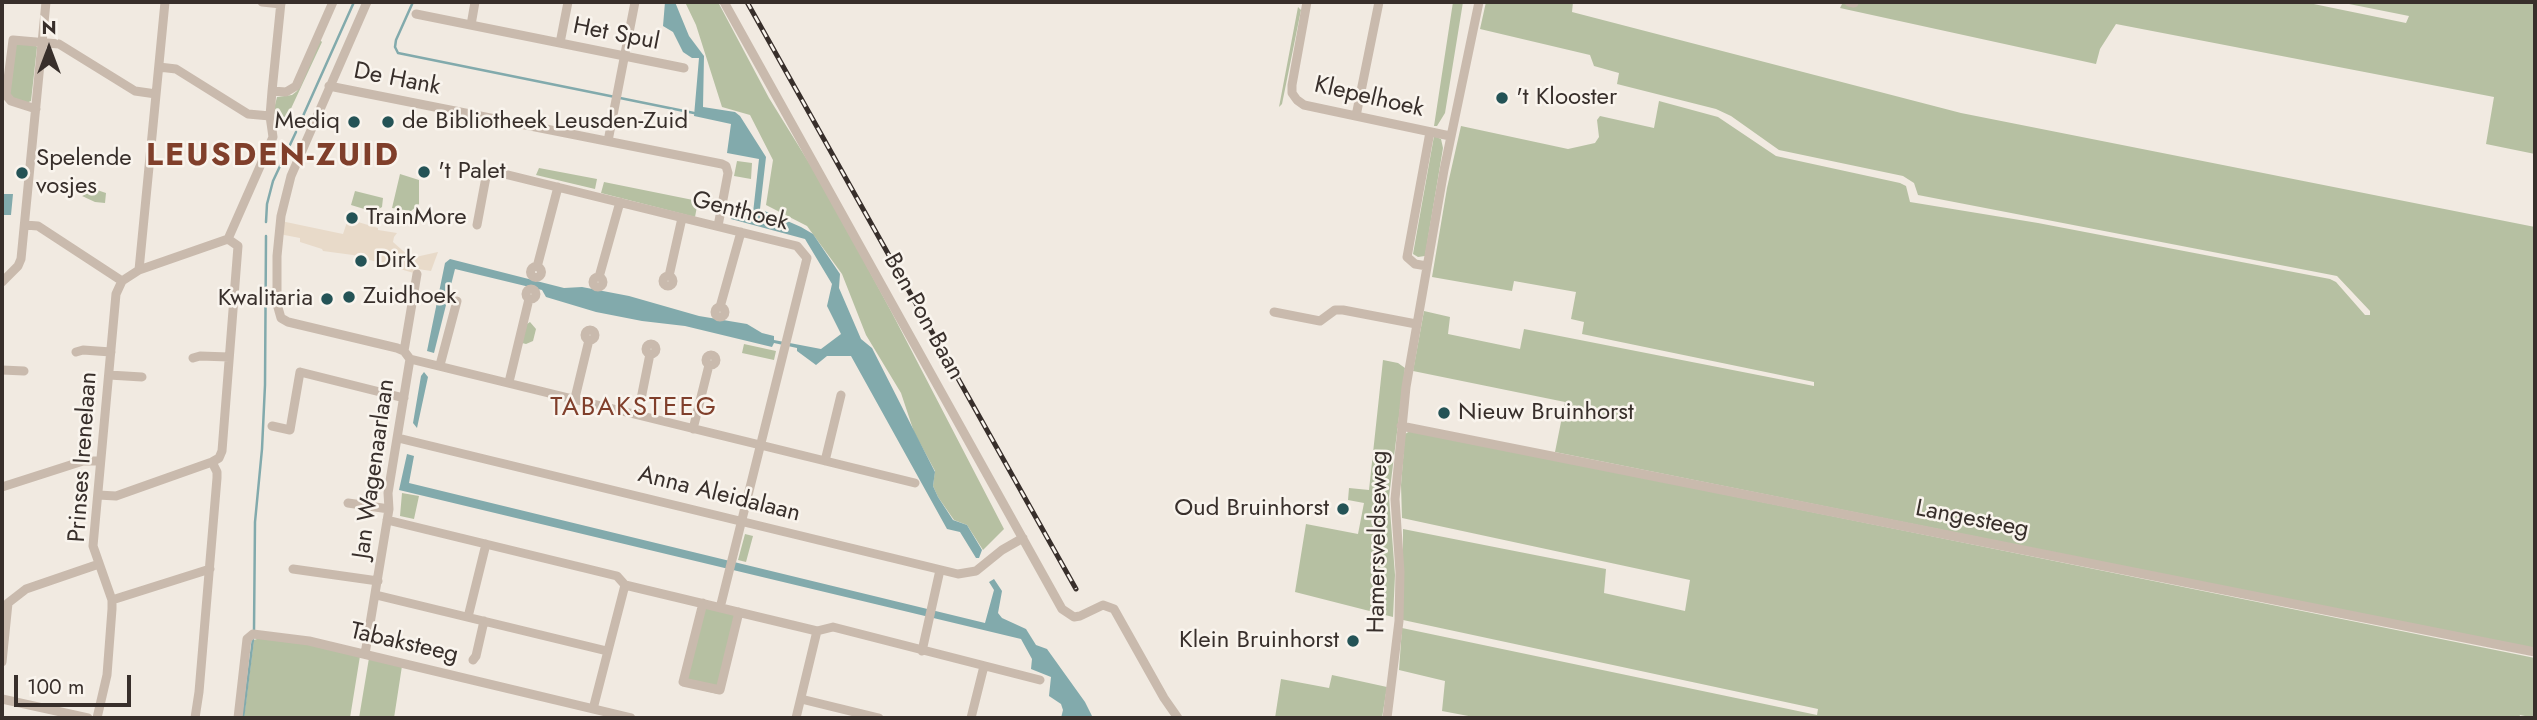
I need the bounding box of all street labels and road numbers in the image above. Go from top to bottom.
street label: Het Spul [570,13,662,57]
street label: De Hank [351,57,443,103]
street label: Klepelhoek [1311,71,1427,125]
street label: Genthoek [689,186,791,238]
street label: Ben Pon Baan [876,249,970,385]
street label: Prinses Irenelaan [64,371,104,543]
street label: Jan Wagenaarlaan [348,377,402,561]
street label: Hamersveldseweg [1363,450,1395,634]
street label: Anna Aleidalaan [635,461,803,529]
street label: Langesteeg [1913,495,2031,545]
street label: Tabaksteeg [347,618,461,670]

